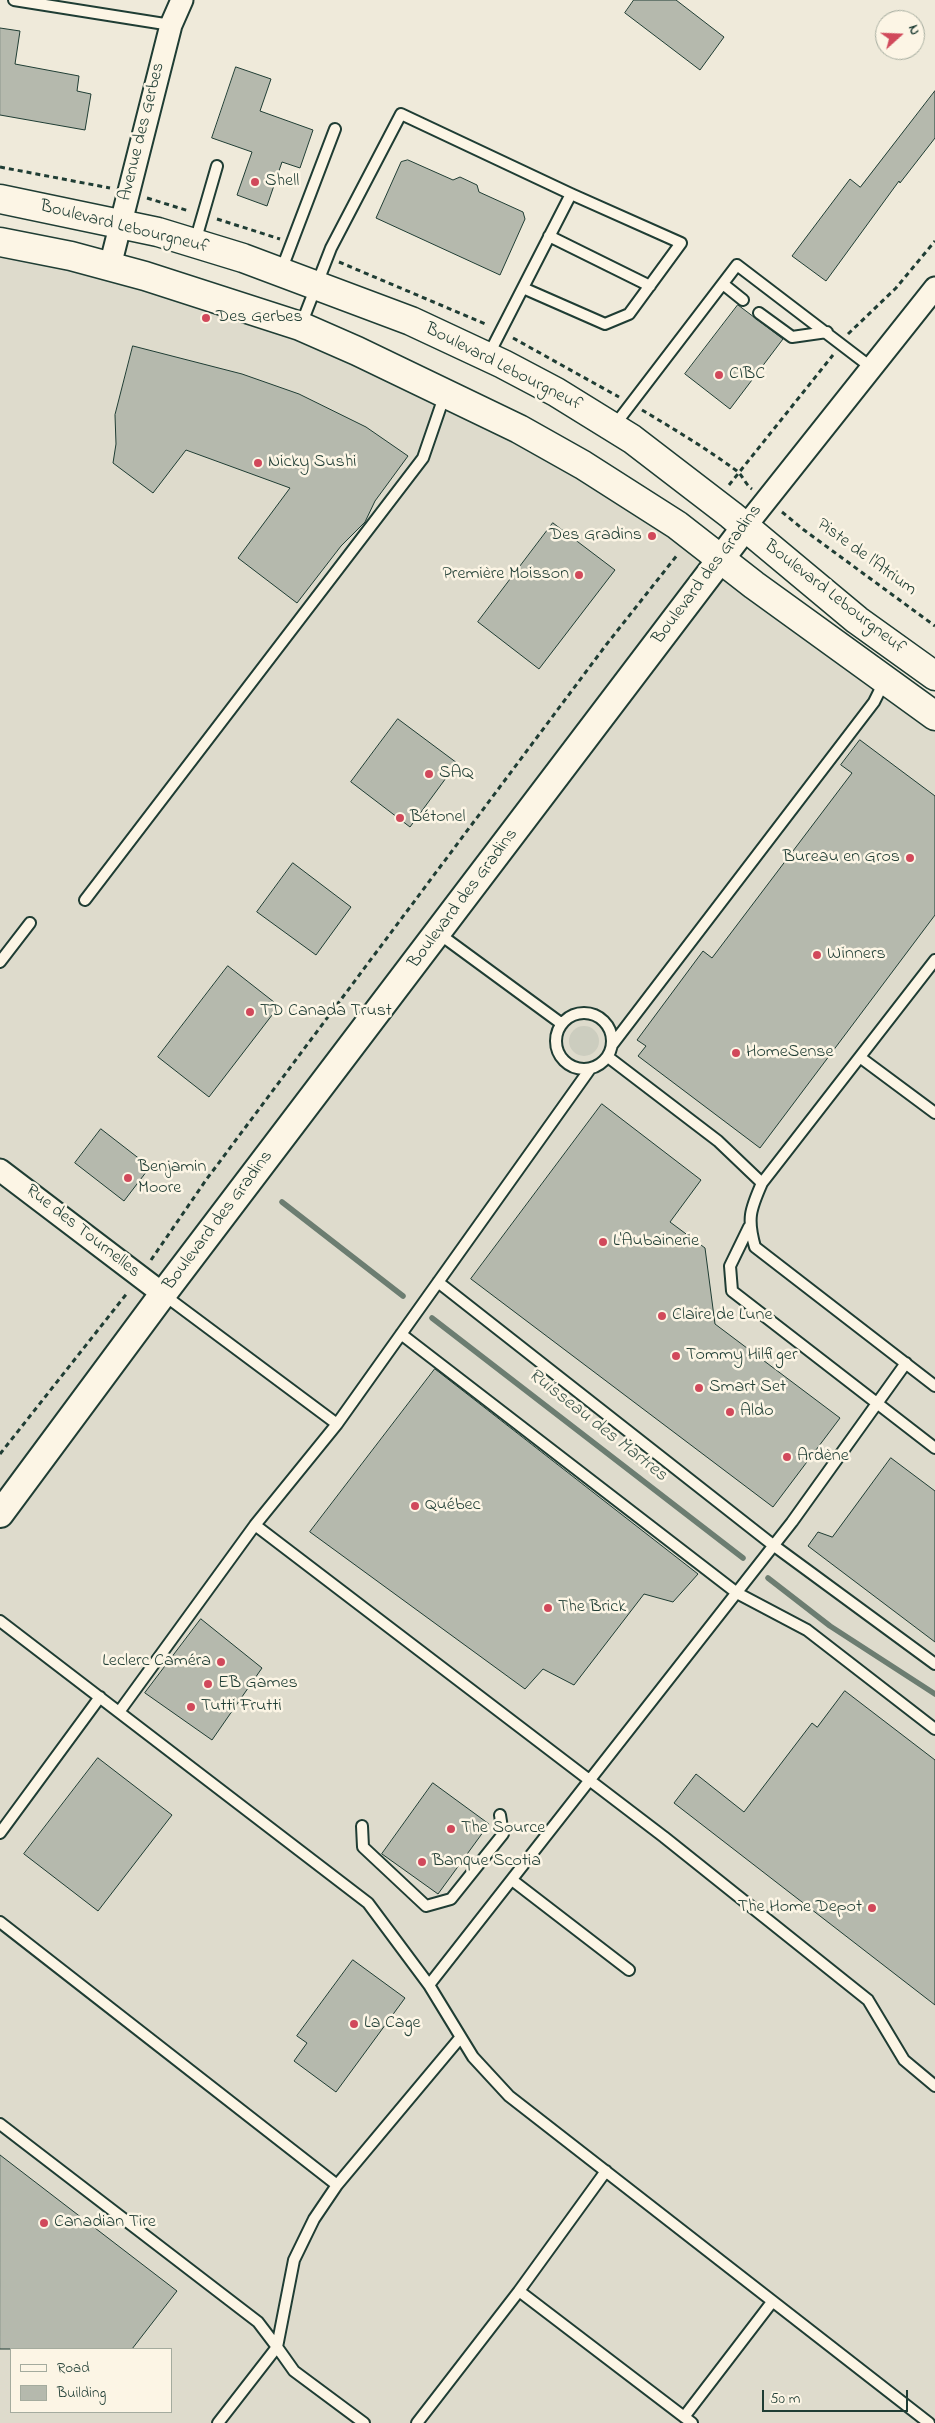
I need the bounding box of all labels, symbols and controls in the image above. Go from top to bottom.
north arrow [875,10,925,60]
text: N [902,22,925,38]
street label: Avenue des Gerbes [115,61,171,203]
place label: Shell [265,171,299,193]
marker: Shell [249,176,261,188]
street label: Boulevard Lebourgneuf [38,197,210,259]
place label: Des Gerbes [216,307,303,329]
marker: Des Gerbes [200,312,212,324]
street label: Boulevard Lebourgneuf [421,319,585,417]
place label: CIBC [729,364,765,386]
marker: CIBC [713,369,725,381]
place label: Nicky Sushi [268,452,357,474]
marker: Nicky Sushi [252,457,264,469]
street label: Boulevard des Gradins [648,501,768,649]
street label: Piste de l'Atrium [812,515,920,601]
place label: Des Gradins [549,525,642,547]
marker: Des Gradins [646,530,658,542]
street label: Boulevard Lebourgneuf [759,536,909,660]
place label: Première Moisson [443,564,569,586]
marker: Première Moisson [573,569,585,581]
place label: SAQ [439,763,473,785]
marker: SAQ [423,768,435,780]
place label: Bétonel [410,807,466,829]
marker: Bétonel [394,812,406,824]
street label: Boulevard des Gradins [404,825,524,973]
place label: Bureau en Gros [783,847,900,869]
marker: Bureau en Gros [904,852,916,864]
place label: Winners [827,944,886,966]
marker: Winners [811,949,823,961]
place label: TD Canada Trust [260,1001,392,1023]
marker: TD Canada Trust [244,1006,256,1018]
place label: HomeSense [746,1042,834,1064]
marker: HomeSense [730,1047,742,1059]
street label: Boulevard des Gradins [159,1147,279,1295]
place label: Benjamin Moore [138,1157,206,1200]
marker: Benjamin Moore [122,1172,134,1184]
street label: Rue des Tournelles [20,1181,144,1283]
place label: L'Aubainerie [613,1231,699,1253]
marker: L'Aubainerie [597,1236,609,1248]
place label: Claire de Lune [672,1305,773,1327]
marker: Claire de Lune [656,1310,668,1322]
place label: Tommy Hilfiger [686,1345,797,1367]
marker: Tommy Hilfiger [670,1350,682,1362]
water label: Ruisseau des Martres [523,1365,671,1487]
place label: Smart Set [709,1377,786,1399]
marker: Smart Set [693,1382,705,1394]
place label: Aldo [740,1401,774,1423]
marker: Aldo [724,1406,736,1418]
place label: Ardène [797,1446,849,1468]
marker: Ardène [781,1451,793,1463]
place label: Québec [425,1495,480,1517]
marker: Québec [409,1500,421,1512]
place label: The Brick [558,1597,626,1619]
marker: The Brick [542,1602,554,1614]
place label: Leclerc Caméra [102,1651,211,1673]
marker: Leclerc Caméra [215,1656,227,1668]
place label: EB Games [218,1673,298,1695]
marker: EB Games [202,1678,214,1690]
place label: Tutti Frutti [201,1696,282,1718]
marker: Tutti Frutti [185,1701,197,1713]
place label: The Source [461,1818,545,1840]
marker: The Source [445,1823,457,1835]
place label: Banque Scotia [432,1851,541,1873]
marker: Banque Scotia [416,1856,428,1868]
place label: The Home Depot [738,1897,862,1919]
marker: The Home Depot [866,1902,878,1914]
place label: La Cage [364,2013,421,2035]
marker: La Cage [348,2018,360,2030]
place label: Canadian Tire [54,2212,156,2234]
marker: Canadian Tire [38,2217,50,2229]
legend [10,2348,172,2413]
text: Road [57,2357,90,2379]
scale bar [765,2380,911,2412]
text: Building [57,2382,106,2404]
text: 50 m [770,2388,800,2410]

